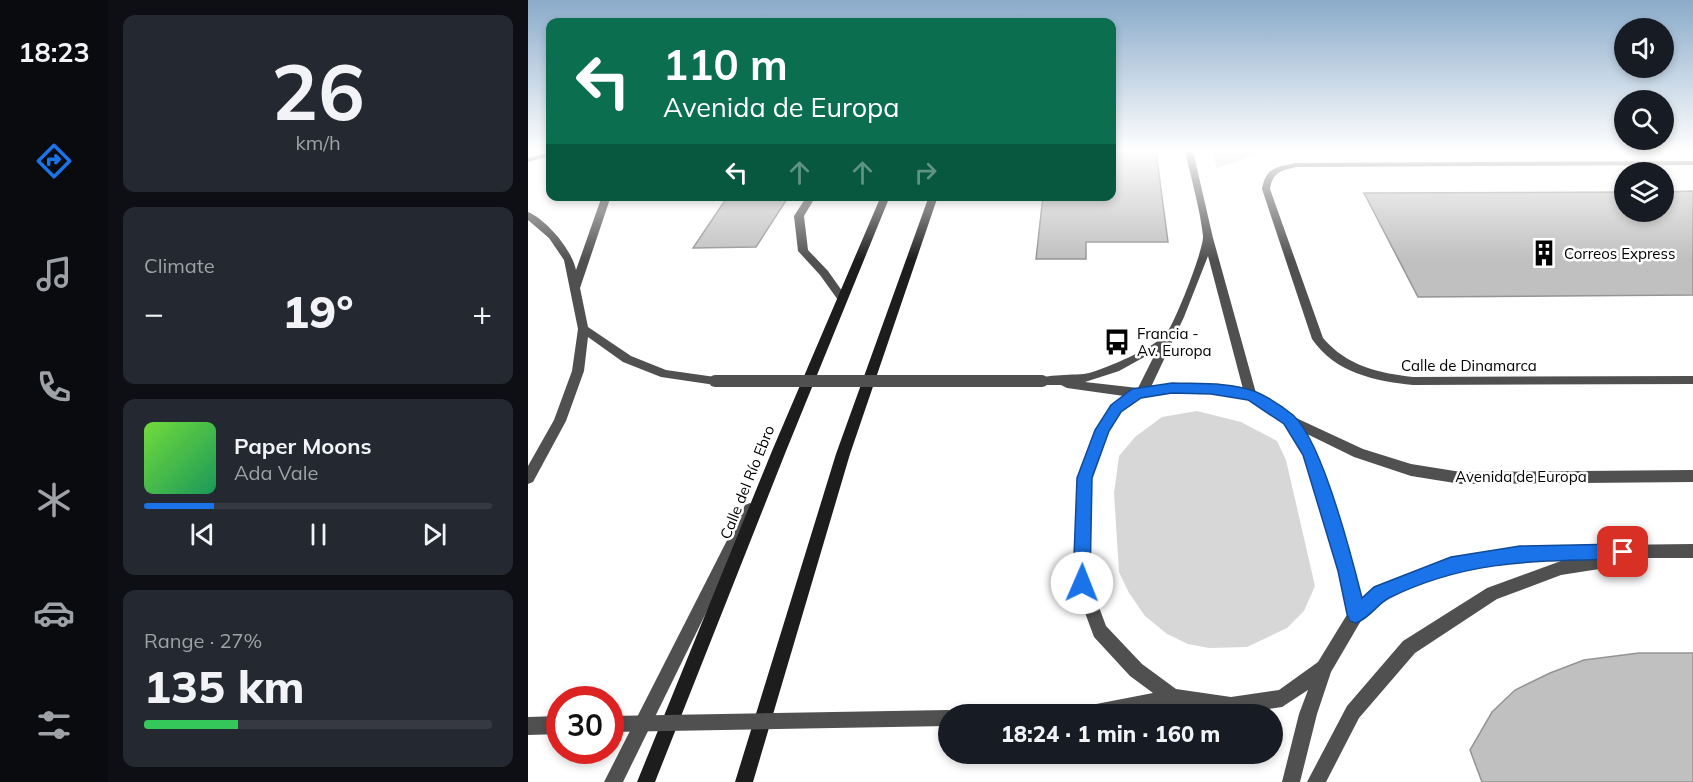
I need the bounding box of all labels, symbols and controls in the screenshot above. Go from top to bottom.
map controls [1614,18,1674,222]
button: sound [1614,18,1674,78]
text: 18:23 [18,35,90,69]
text: 110 m [663,38,788,91]
text: 26 [271,42,365,140]
icon: left [564,42,642,120]
text: Avenida de Europa [663,90,900,124]
button: search [1614,90,1674,150]
text: km/h [295,130,341,155]
icon: directions [33,140,75,182]
icon: left [720,156,753,189]
icon: ahead [783,156,816,189]
icon: ahead [846,156,879,189]
icon: right [909,156,942,189]
button: layers [1614,162,1674,222]
building icon: Correos Express [1529,238,1559,268]
place label: Correos Express [1564,244,1675,263]
icon: music [33,253,75,295]
text: Climate [144,253,215,278]
text: 19° [282,283,354,339]
text: − [144,292,164,333]
text: + [472,292,492,333]
place label: Francia - Av. Europa [1137,324,1212,360]
bus stop icon: Francia - Av. Europa [1102,327,1132,357]
street label: Calle de Dinamarca [1401,356,1537,375]
icon: phone [33,366,75,408]
street label: Calle del Río Ebro [716,422,778,542]
text: Paper Moons [234,432,372,460]
text: Ada Vale [234,460,318,485]
street label: Avenida de Europa [1455,467,1587,486]
icon: climate [33,479,75,521]
icon: previous [186,518,219,551]
icon: pause [302,518,335,551]
icon: next [418,518,451,551]
pin [1597,526,1648,577]
icon: arrive [1606,535,1639,568]
position arrow [1050,551,1114,615]
icon: car [33,592,75,634]
text: Range · 27% [144,628,262,653]
text: 135 km [144,658,305,714]
speed limit sign: 30 [546,686,624,764]
icon: filters [33,704,75,746]
text: 18:24 · 1 min · 160 m [1001,720,1220,748]

